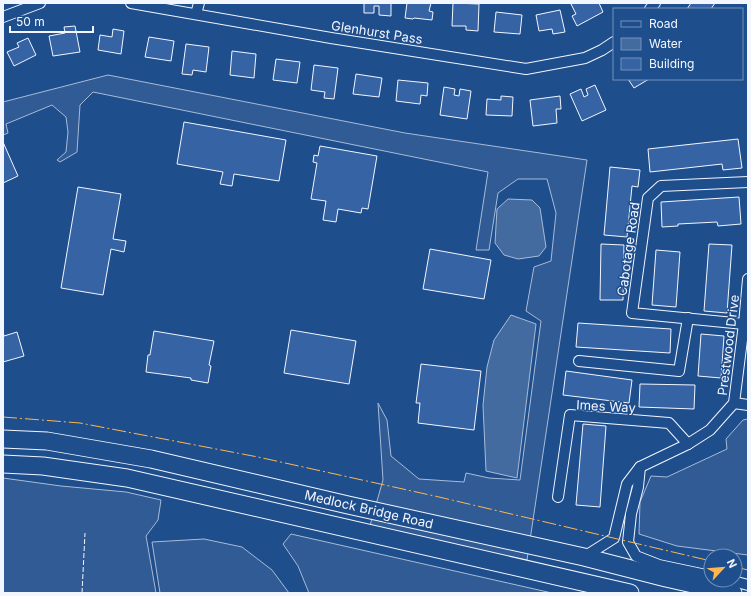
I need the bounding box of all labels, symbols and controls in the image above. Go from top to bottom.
scale bar [10,8,93,34]
legend [613,8,743,80]
text: 50 m [16,14,45,29]
text: Road [649,16,678,31]
street label: Glenhurst Pass [330,17,424,47]
text: Water [649,36,683,51]
text: Building [649,56,694,71]
street label: Cabotage Road [613,201,643,297]
street label: Prestwood Drive [714,294,742,396]
street label: Imes Way [576,396,636,416]
street label: Medlock Bridge Road [303,486,435,532]
north arrow [703,548,743,588]
text: N [724,557,740,570]

